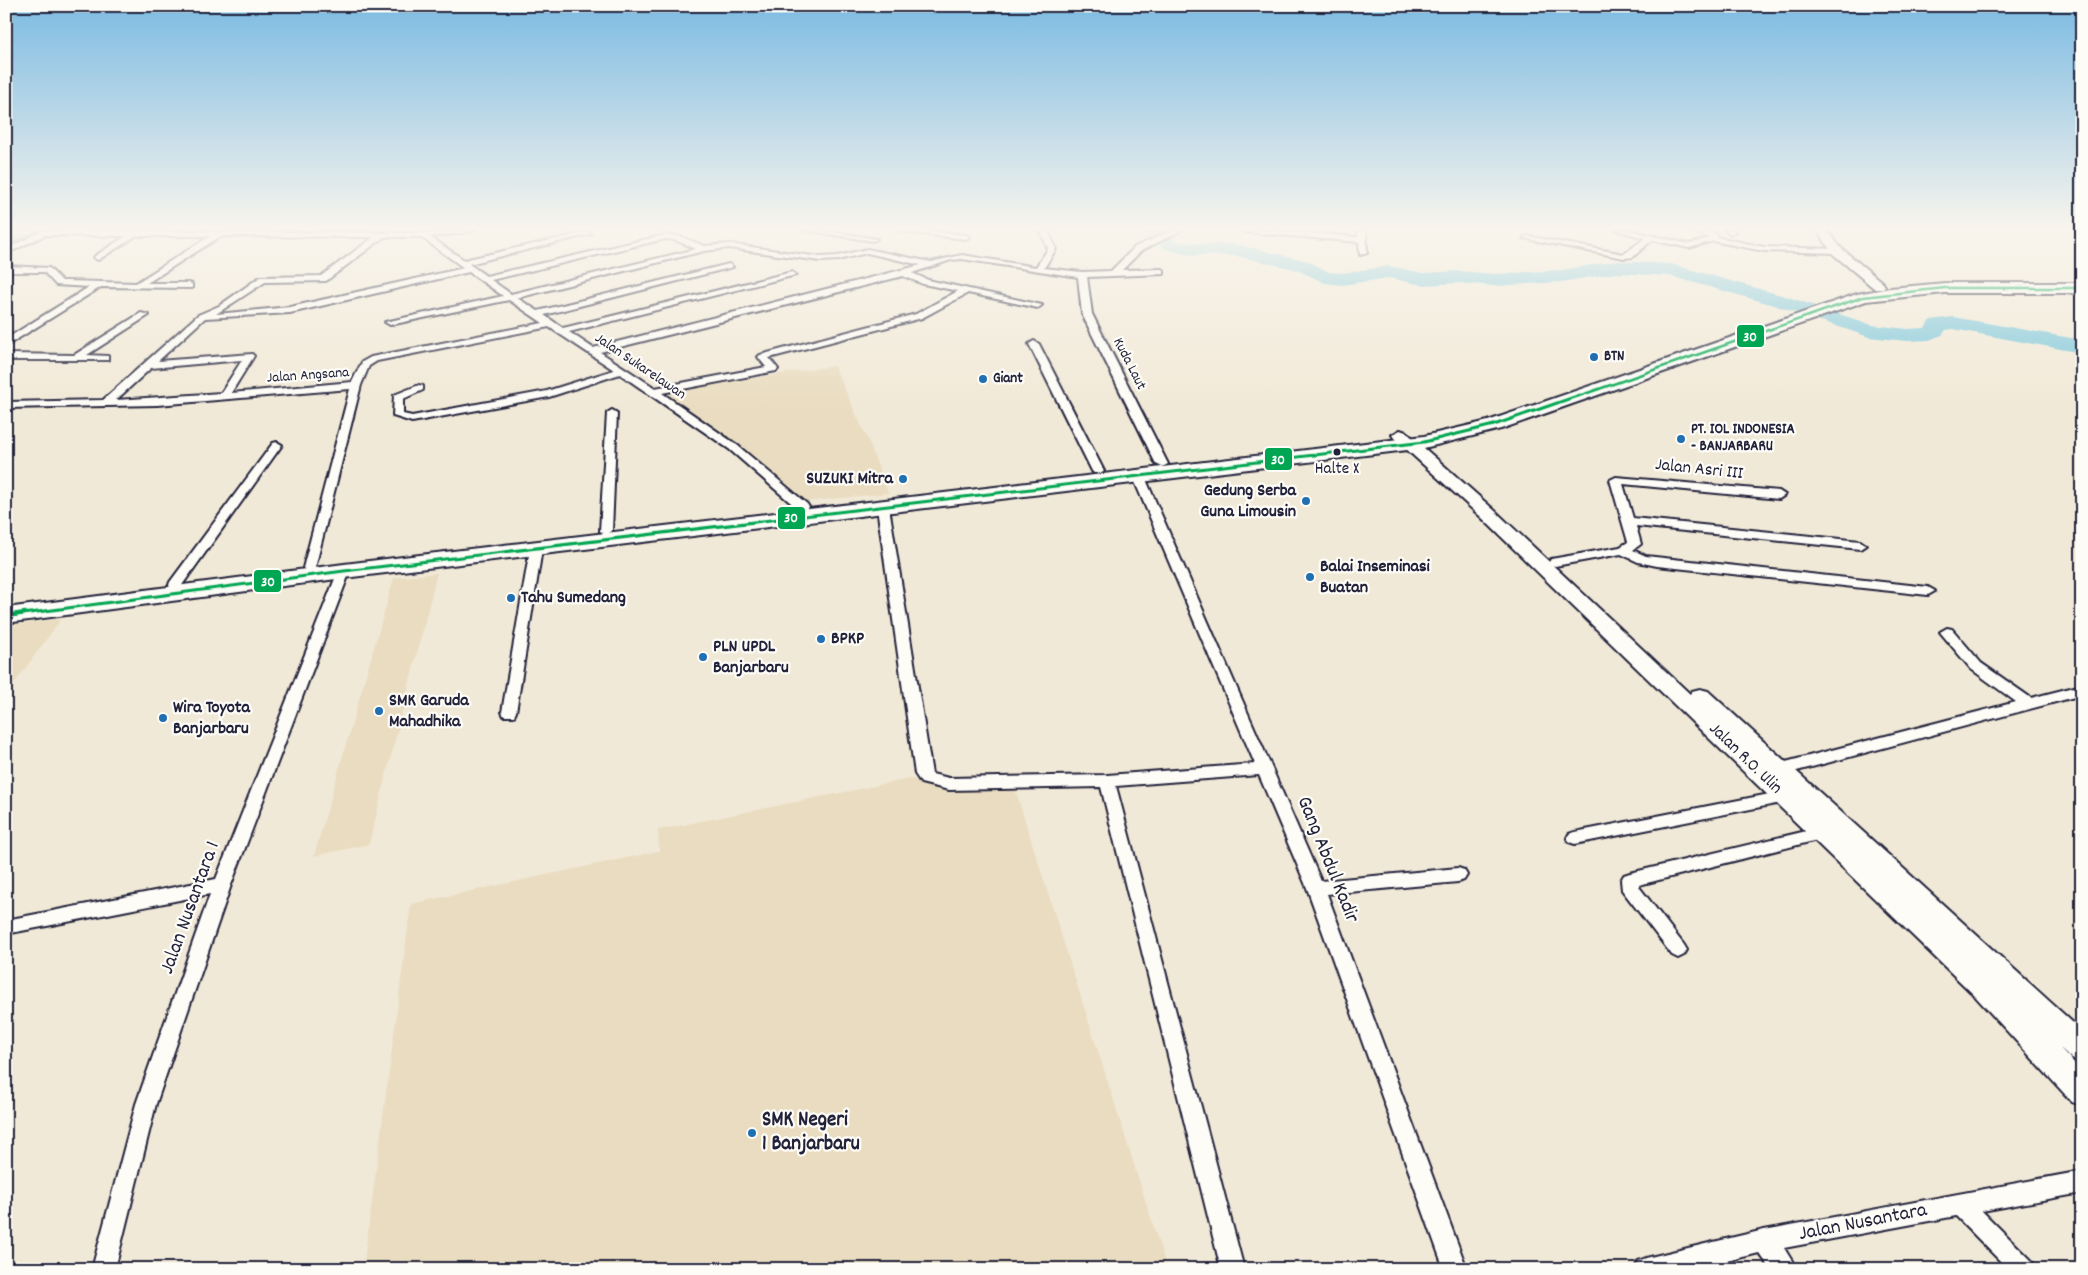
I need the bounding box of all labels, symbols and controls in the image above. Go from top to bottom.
line badge: 30 [1736,324,1765,348]
street label: Jalan Sukarelawan [590,328,690,406]
text: 30 [1743,328,1757,348]
street label: Kuda Laut [1106,334,1152,394]
place label: BTN [1604,346,1625,368]
marker: BTN [1588,351,1600,363]
street label: Jalan Angsana [266,362,351,390]
place label: Giant [993,368,1023,390]
marker: Giant [977,373,989,385]
place label: PT. IOL INDONESIA - BANJARBARU [1691,419,1795,458]
marker: PT. IOL INDONESIA - BANJARBARU [1675,433,1687,445]
line badge: 30 [1264,447,1293,471]
marker: Halte X [1332,447,1342,457]
text: 30 [1271,451,1285,471]
street label: Jalan Asri III [1654,453,1745,487]
place label: Halte X [1315,458,1359,482]
place label: SUZUKI Mitra [806,467,894,492]
marker: SUZUKI Mitra [897,473,909,485]
place label: Gedung Serba Guna Limousin [1200,479,1297,525]
marker: Gedung Serba Guna Limousin [1300,495,1312,507]
line badge: 30 [777,506,806,530]
text: 30 [784,509,798,529]
place label: Balai Inseminasi Buatan [1320,555,1431,601]
line badge: 30 [253,569,282,593]
marker: Balai Inseminasi Buatan [1304,571,1316,583]
text: 30 [261,573,275,593]
place label: Tahu Sumedang [521,586,626,611]
marker: Tahu Sumedang [505,592,517,604]
place label: BPKP [831,627,864,652]
marker: BPKP [815,633,827,645]
place label: PLN UPDL Banjarbaru [713,635,789,681]
marker: PLN UPDL Banjarbaru [697,651,709,663]
place label: SMK Garuda Mahadhika [389,689,469,735]
place label: Wira Toyota Banjarbaru [173,696,250,742]
marker: SMK Garuda Mahadhika [373,705,385,717]
marker: Wira Toyota Banjarbaru [157,712,169,724]
street label: Jalan R.O. Ulin [1703,717,1787,801]
street label: Gang Abdul Kadir [1288,792,1366,928]
street label: Jalan Nusantara 1 [153,837,229,979]
place label: SMK Negeri 1 Banjarbaru [762,1106,860,1160]
marker: SMK Negeri 1 Banjarbaru [746,1127,758,1139]
street label: Jalan Nusantara [1796,1196,1931,1250]

